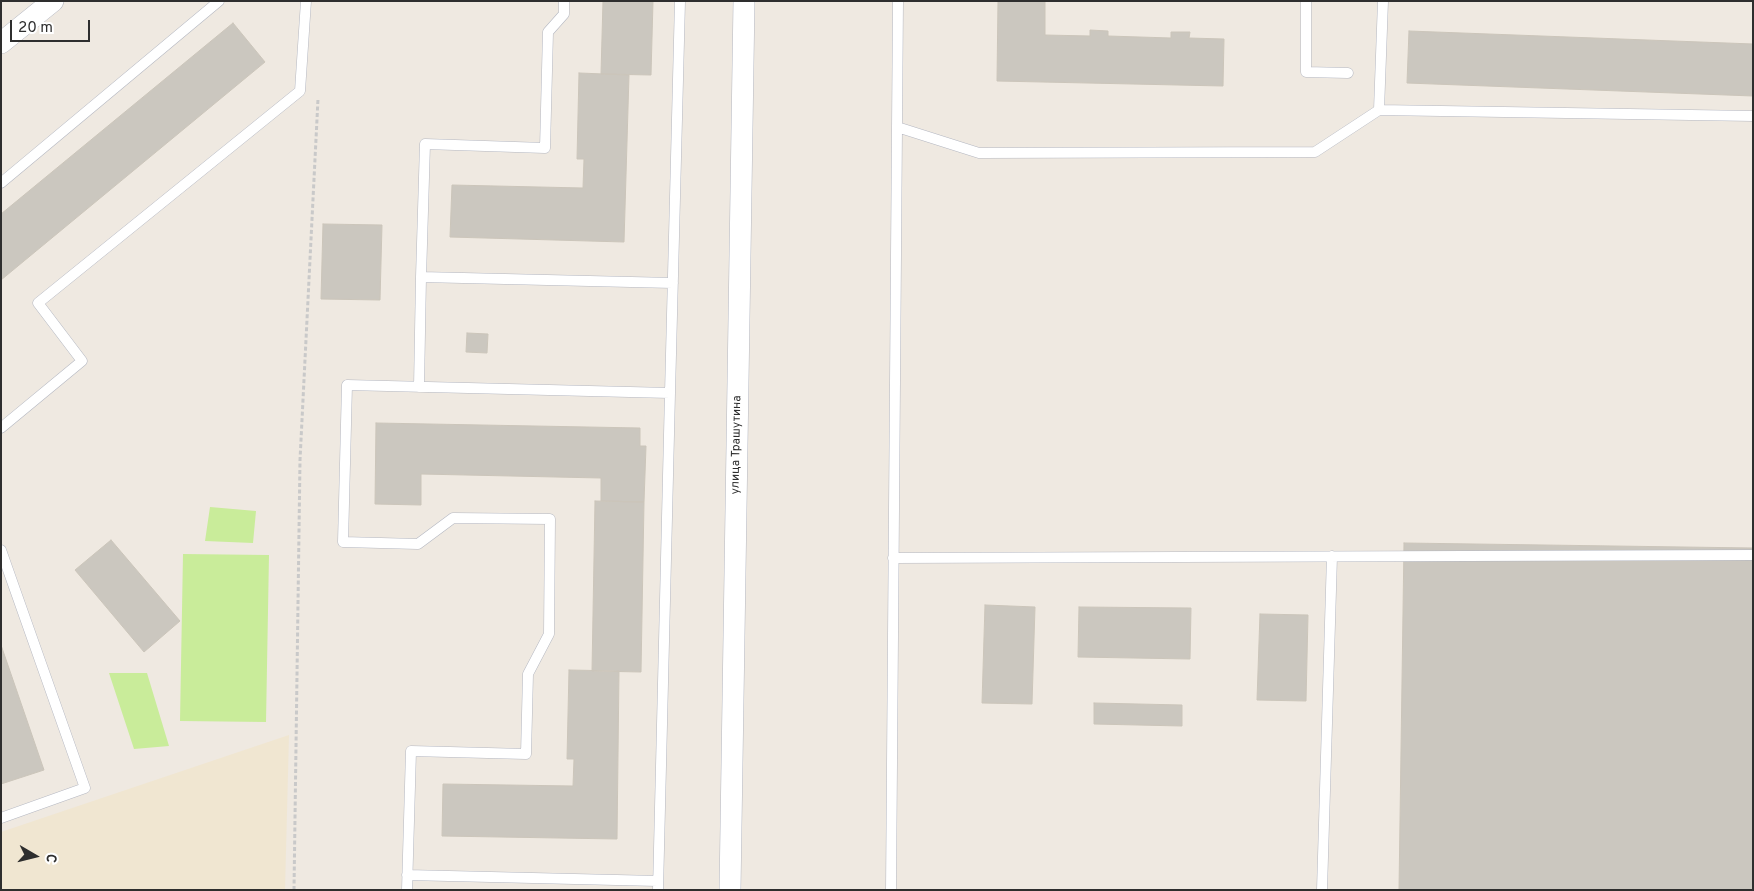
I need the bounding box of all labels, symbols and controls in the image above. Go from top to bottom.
scale bar [12,10,92,42]
text: 20 m [18,19,53,38]
street label: улица Трашутина [729,395,745,495]
north arrow [10,831,60,881]
text: С [41,853,59,864]

